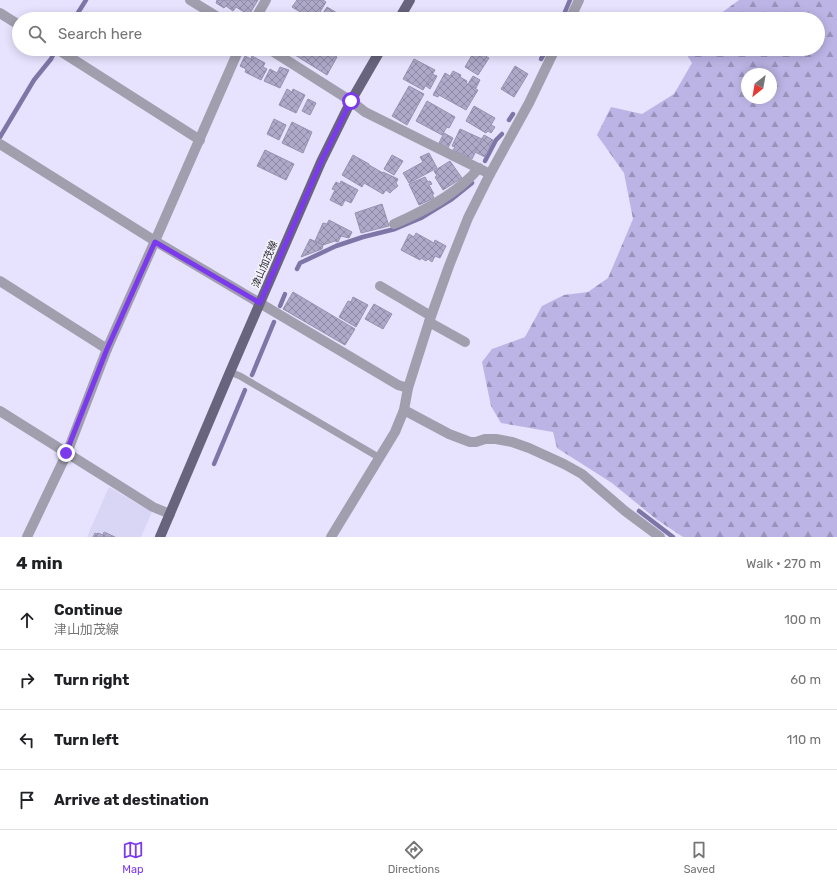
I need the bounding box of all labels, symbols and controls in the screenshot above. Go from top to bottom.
search box [12,12,825,56]
icon: search [26,23,48,45]
text: Search here [58,25,142,43]
north arrow [741,68,777,104]
route start [342,92,360,110]
street label: 津山加茂線 [250,239,280,290]
route end [57,444,75,462]
text: 4 min [16,553,63,573]
text: Walk · 270 m [746,556,821,571]
text: Continue [54,601,123,619]
icon: ahead [16,609,38,631]
text: 100 m [784,612,821,627]
text: 津山加茂線 [54,622,119,637]
icon: right [16,669,38,691]
text: Turn right [54,671,129,689]
text: 60 m [790,672,821,687]
icon: left [16,729,38,751]
text: Turn left [54,731,119,749]
text: 110 m [787,732,821,747]
icon: arrive [16,789,38,811]
text: Arrive at destination [54,791,209,809]
tab: Map [122,839,144,876]
tab: Directions [388,839,440,876]
tab: Saved [684,839,715,876]

